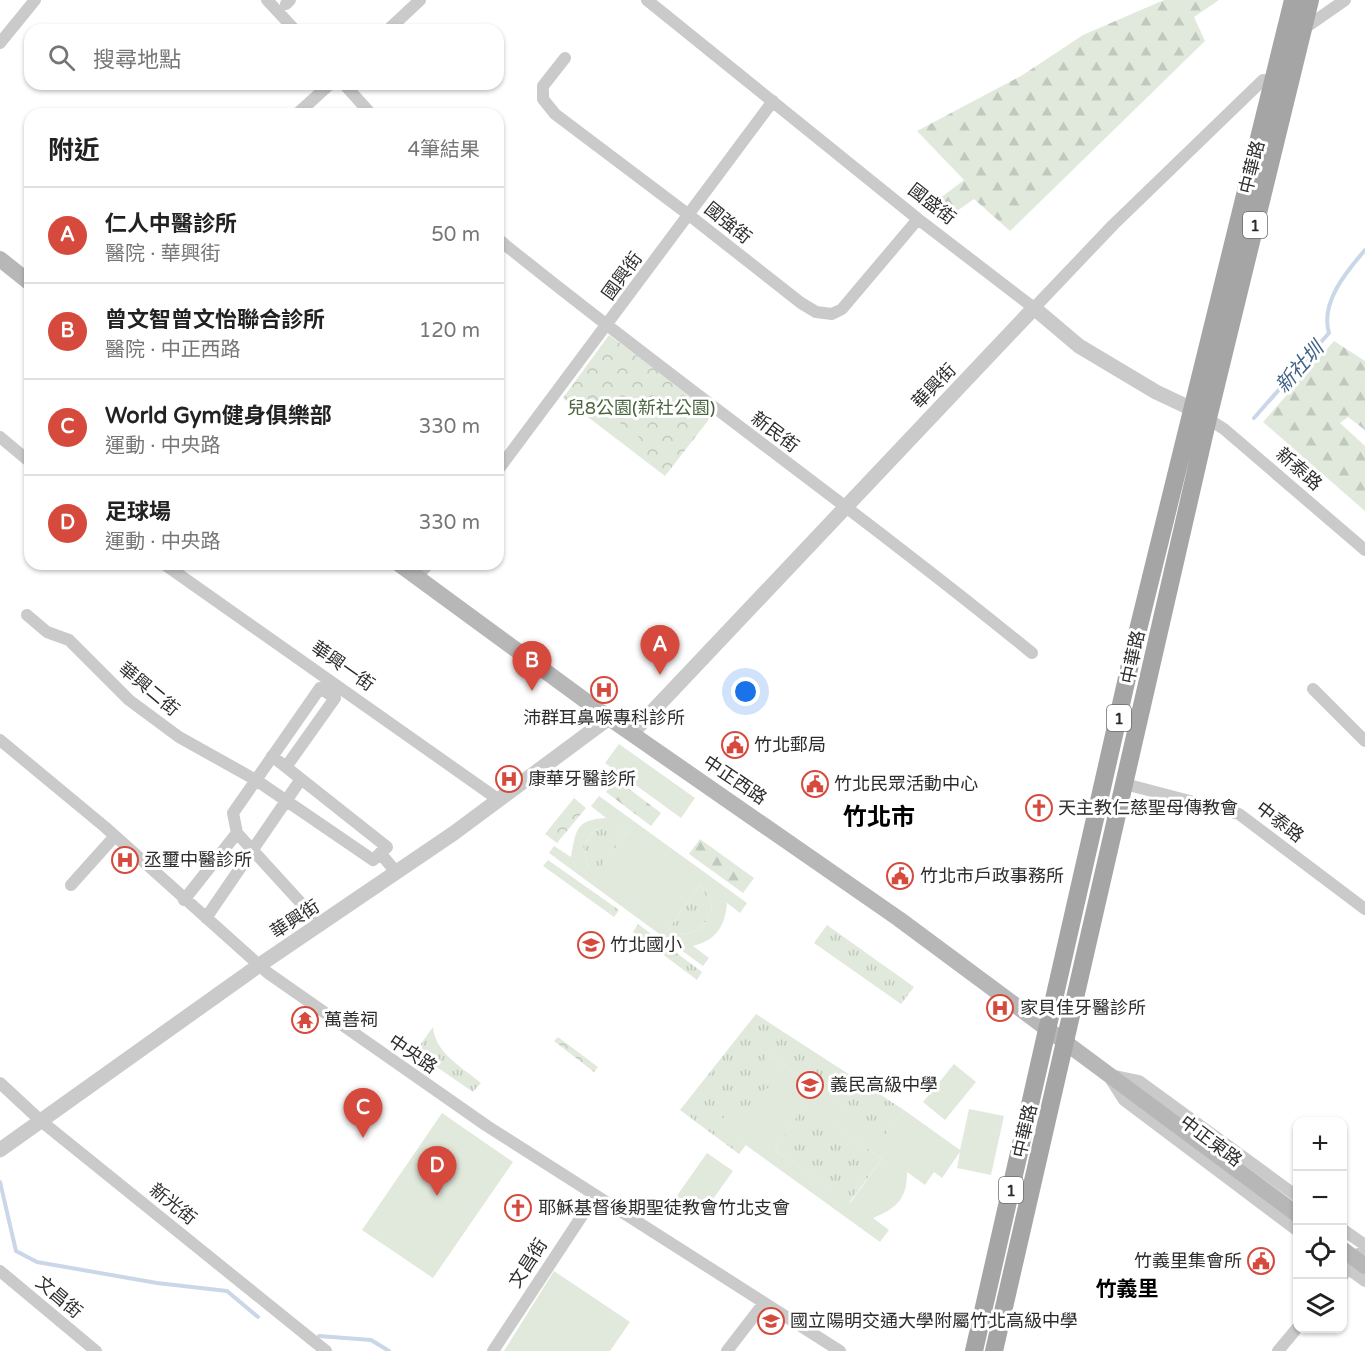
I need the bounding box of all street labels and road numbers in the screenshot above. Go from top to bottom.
street label: 中華路 [1235,138,1269,196]
street label: 國盛街 [904,179,960,229]
street label: 國強街 [700,197,756,249]
road number: 1 [1243,212,1267,238]
street label: 國興街 [597,248,647,304]
street label: 華興街 [907,359,961,413]
street label: 新民街 [747,407,803,457]
street label: 新泰路 [1271,443,1327,495]
street label: 中華路 [1117,628,1149,686]
street label: 華興一街 [307,636,379,696]
street label: 華興二街 [114,657,184,721]
road number: 1 [1107,705,1131,731]
street label: 中正西路 [699,751,771,809]
street label: 中泰路 [1252,797,1308,847]
street label: 華興街 [266,895,324,943]
street label: 中央路 [384,1030,442,1078]
street label: 中華路 [1008,1102,1042,1160]
street label: 中正東路 [1176,1111,1246,1171]
road number: 1 [999,1177,1023,1203]
street label: 新光街 [145,1178,201,1230]
street label: 文昌街 [504,1234,552,1292]
street label: 文昌街 [31,1271,87,1323]

